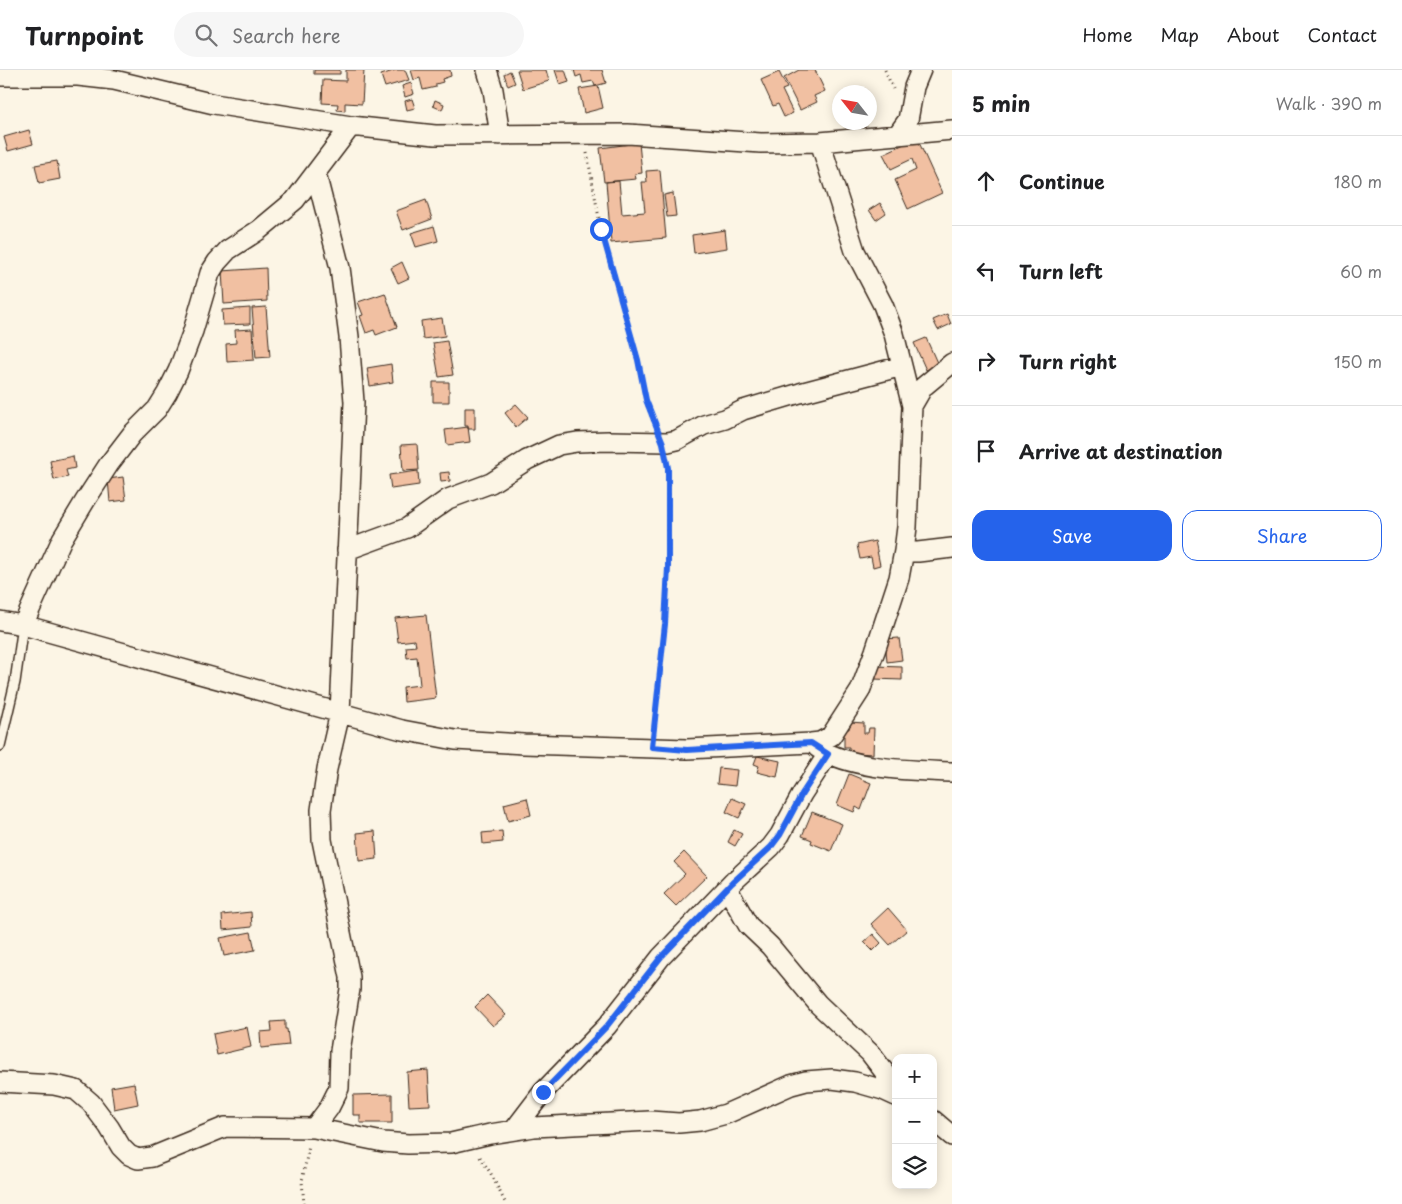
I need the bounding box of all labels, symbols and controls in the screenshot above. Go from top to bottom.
search box [174,12,524,57]
text: Turnpoint [25,17,144,53]
icon: search [192,21,220,49]
text: Search here [232,21,341,49]
text: Home [1082,21,1132,48]
text: Map [1160,21,1199,48]
text: About [1227,21,1279,48]
text: Contact [1307,21,1377,48]
north arrow [832,85,877,130]
text: 5 min [972,87,1030,119]
text: Walk · 390 m [1276,91,1382,115]
icon: ahead [972,167,1000,195]
text: Continue [1019,167,1105,195]
text: 180 m [1334,169,1382,193]
route start [590,218,613,241]
icon: left [972,257,1000,285]
text: Turn left [1019,257,1103,285]
text: 60 m [1340,259,1382,283]
icon: right [972,347,1000,375]
text: Turn right [1019,347,1117,375]
text: 150 m [1334,349,1382,373]
icon: arrive [972,437,1000,465]
text: Arrive at destination [1019,437,1223,465]
button: Save [972,510,1172,561]
button: Share [1182,510,1382,561]
map controls [892,1054,937,1189]
button: + [892,1054,937,1099]
route end [532,1081,555,1104]
button: − [892,1099,937,1144]
button: layers [892,1144,937,1189]

